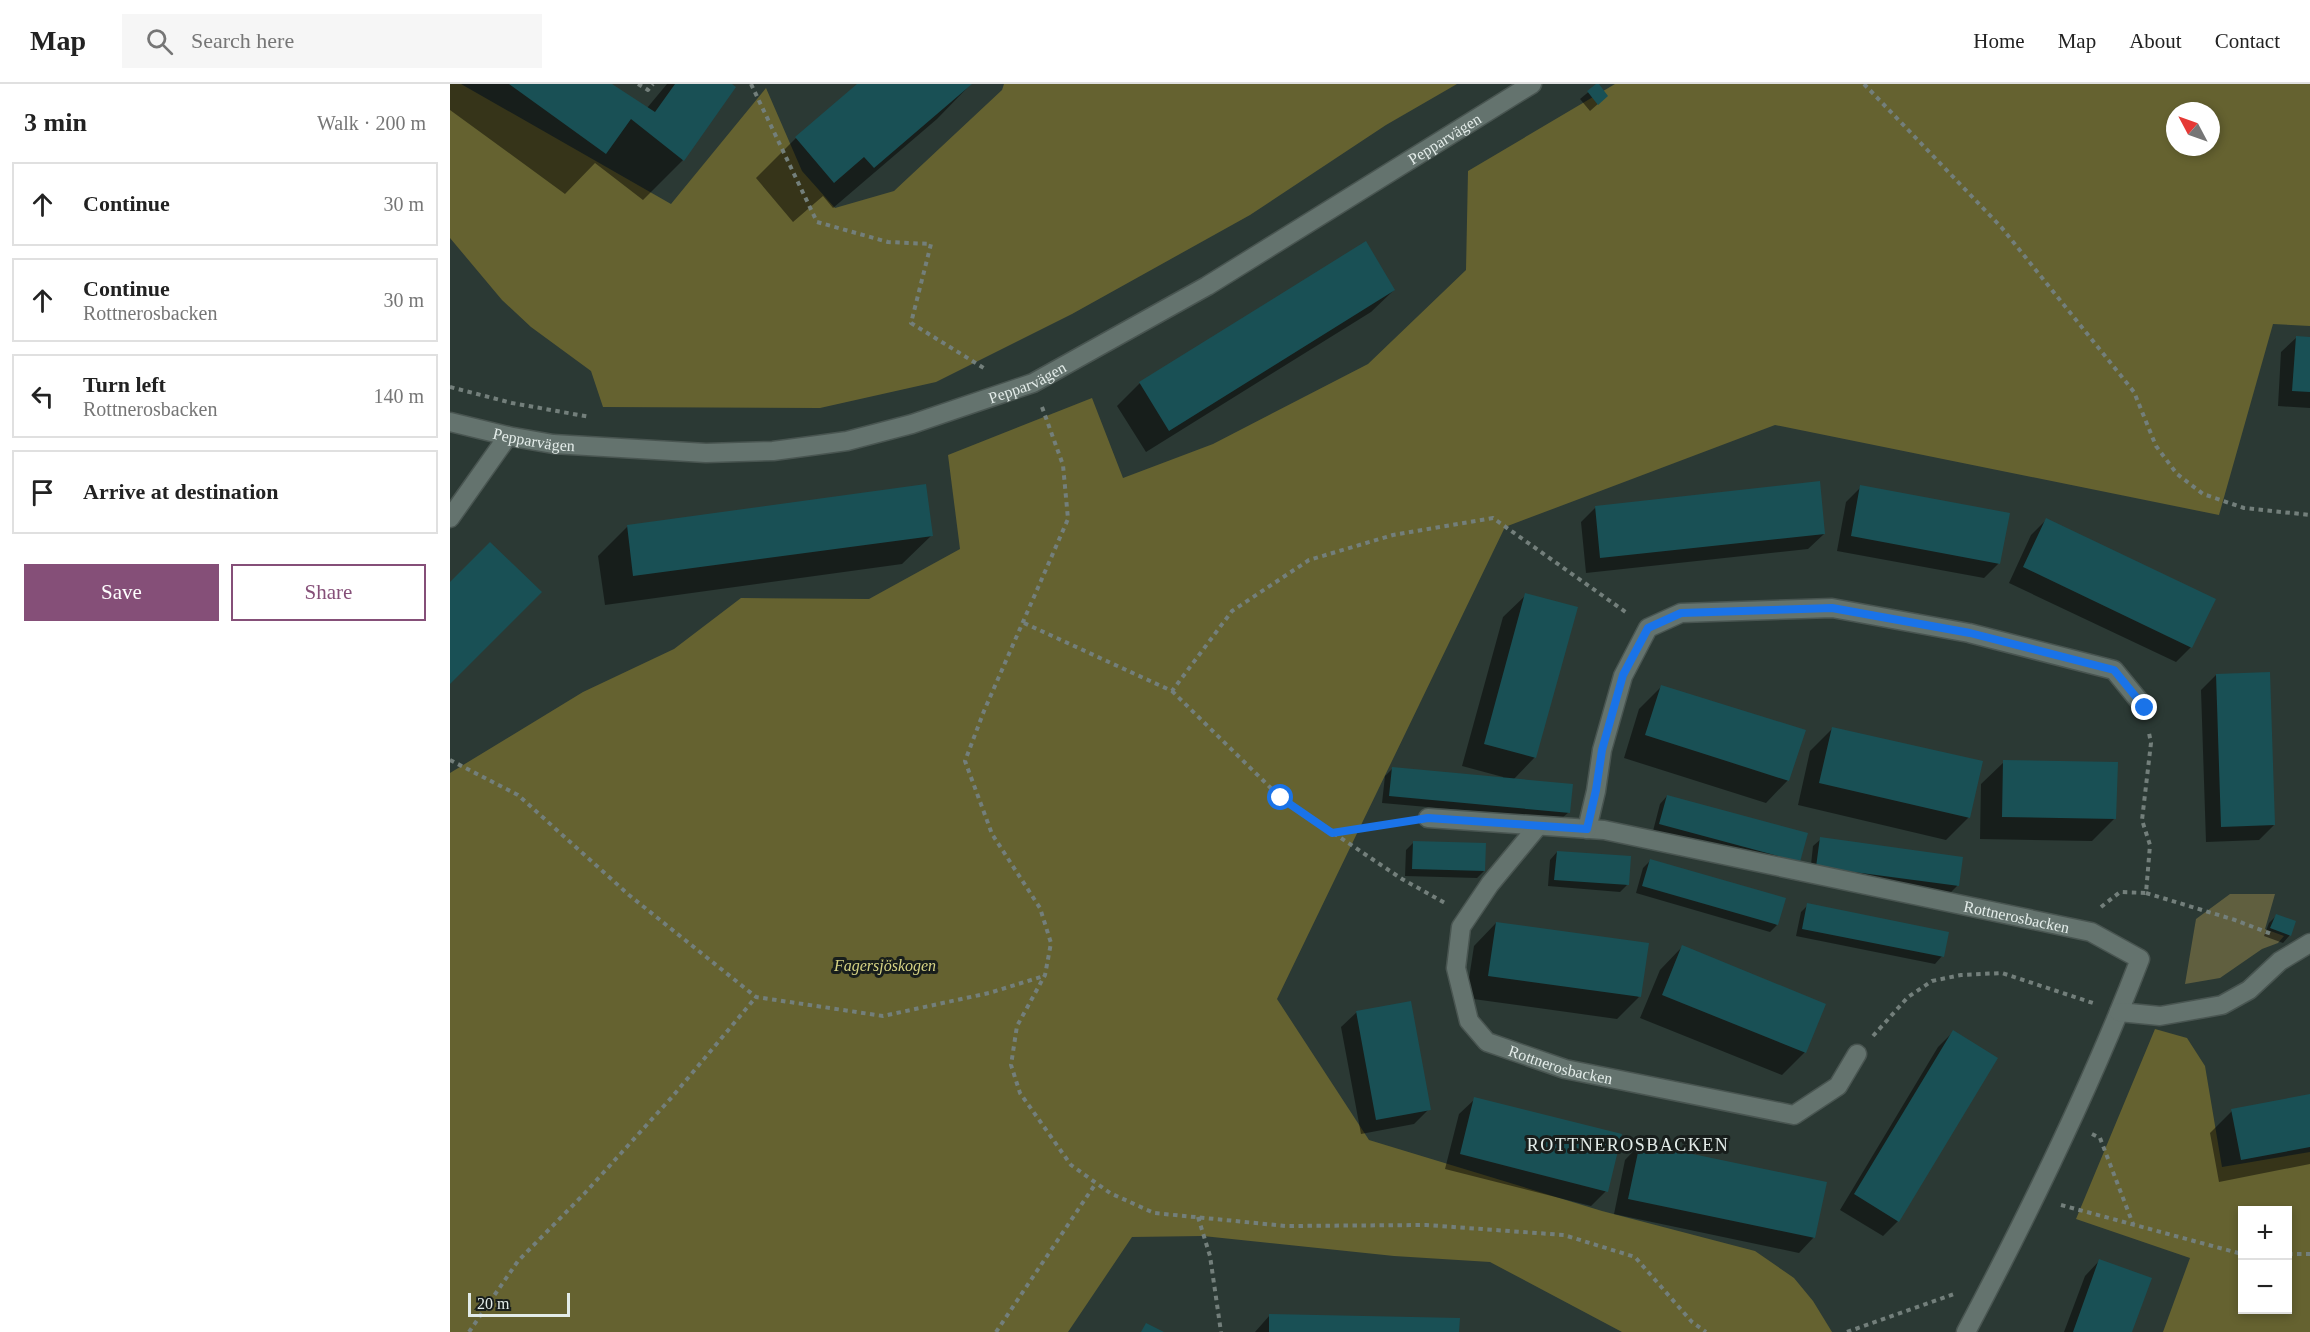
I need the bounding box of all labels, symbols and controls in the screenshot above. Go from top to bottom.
search box [122,14,542,68]
text: Map [30,25,86,56]
icon: search [143,25,176,58]
text: Search here [191,28,294,53]
text: Home [1973,29,2025,53]
text: Map [2058,29,2096,53]
text: About [2129,29,2182,53]
text: Contact [2215,29,2280,53]
north arrow [2166,102,2220,156]
text: 3 min [24,108,87,137]
street label: Pepparvägen [1405,109,1484,167]
text: Walk · 200 m [317,112,426,134]
icon: ahead [26,188,59,221]
text: Continue [83,191,170,216]
text: 30 m [383,193,424,215]
text: Continue [83,276,170,301]
icon: ahead [26,284,59,317]
text: 30 m [383,289,424,311]
text: Rottnerosbacken [83,302,217,324]
street label: Pepparvägen [986,358,1069,406]
text: Turn left [83,372,166,397]
icon: left [26,380,59,413]
text: 140 m [373,385,424,407]
text: Rottnerosbacken [83,398,217,420]
street label: Pepparvägen [491,424,575,454]
icon: arrive [26,476,59,509]
text: Arrive at destination [83,479,279,504]
button: Save [24,564,219,621]
button: Share [231,564,426,621]
route end [2131,694,2157,720]
route start [1267,784,1293,810]
street label: Rottnerosbacken [1962,897,2071,936]
park label: Fagersjöskogen [833,957,936,975]
street label: Rottnerosbacken [1506,1042,1614,1087]
district label: ROTTNEROSBACKEN [1527,1135,1729,1155]
map controls [2238,1206,2292,1314]
button: + [2238,1206,2292,1260]
button: − [2238,1260,2292,1314]
scale bar [468,1290,570,1318]
text: 20 m [477,1295,509,1312]

